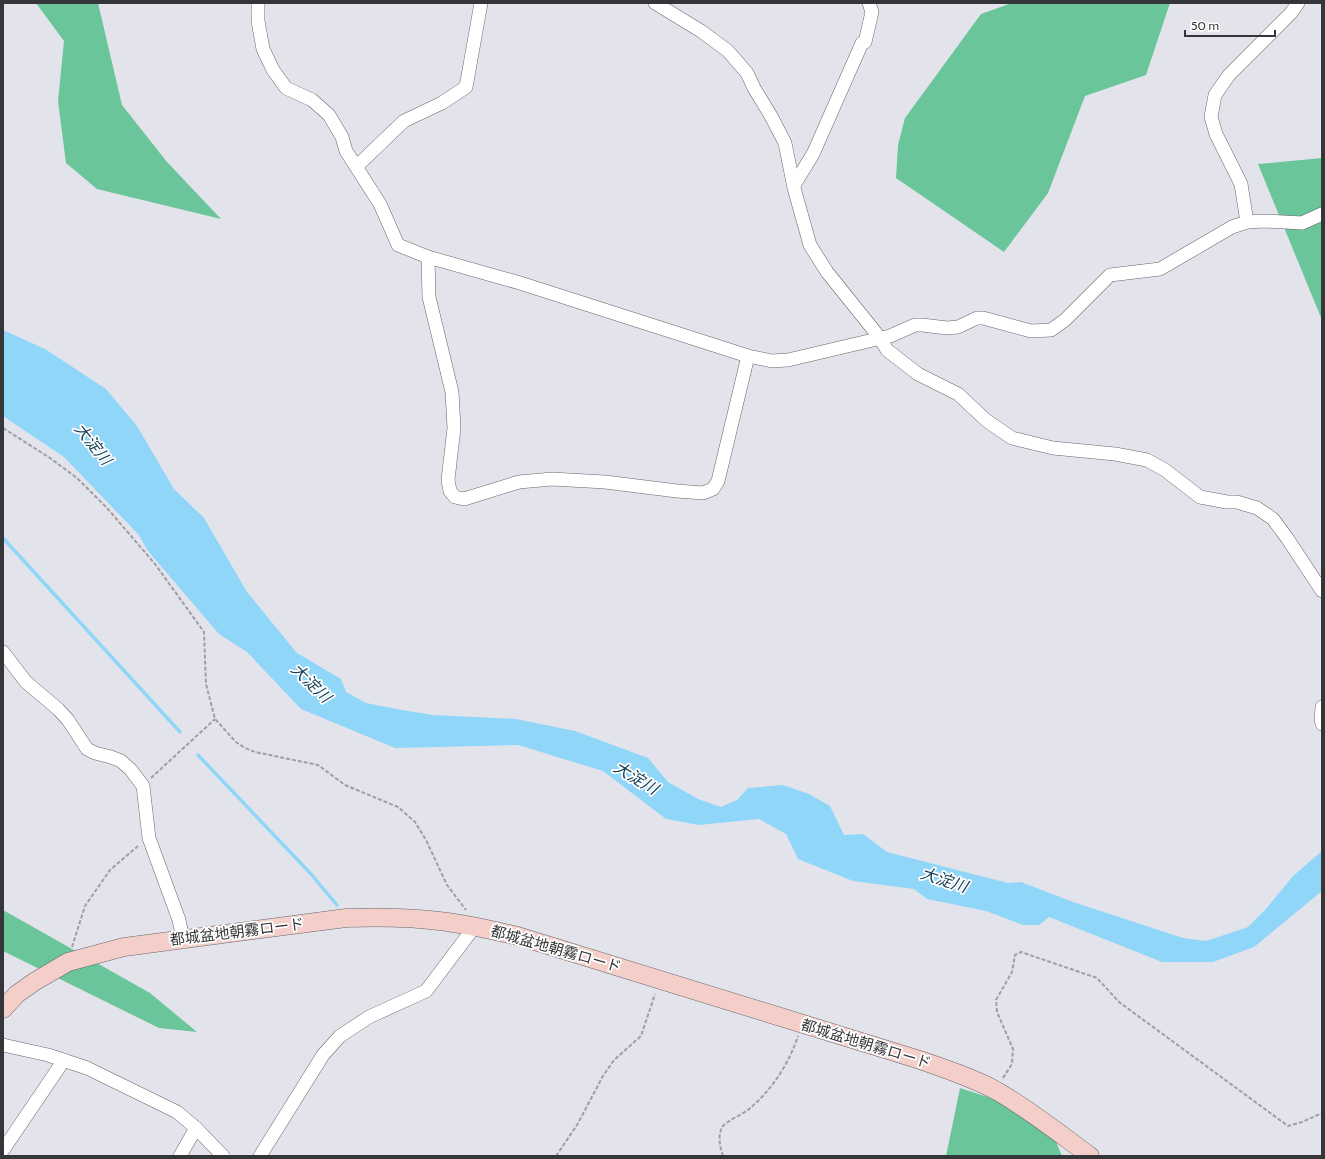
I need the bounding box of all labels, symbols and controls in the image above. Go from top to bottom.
scale bar [1185,12,1275,38]
text: 50 m [1191,18,1219,33]
water label: 大淀川 [71,419,117,470]
water label: 大淀川 [287,659,336,708]
water label: 大淀川 [611,757,663,800]
water label: 大淀川 [918,864,972,897]
street label: 都城盆地朝霧ロード [169,915,305,949]
street label: 都城盆地朝霧ロード [489,922,623,976]
street label: 都城盆地朝霧ロード [799,1016,933,1072]

